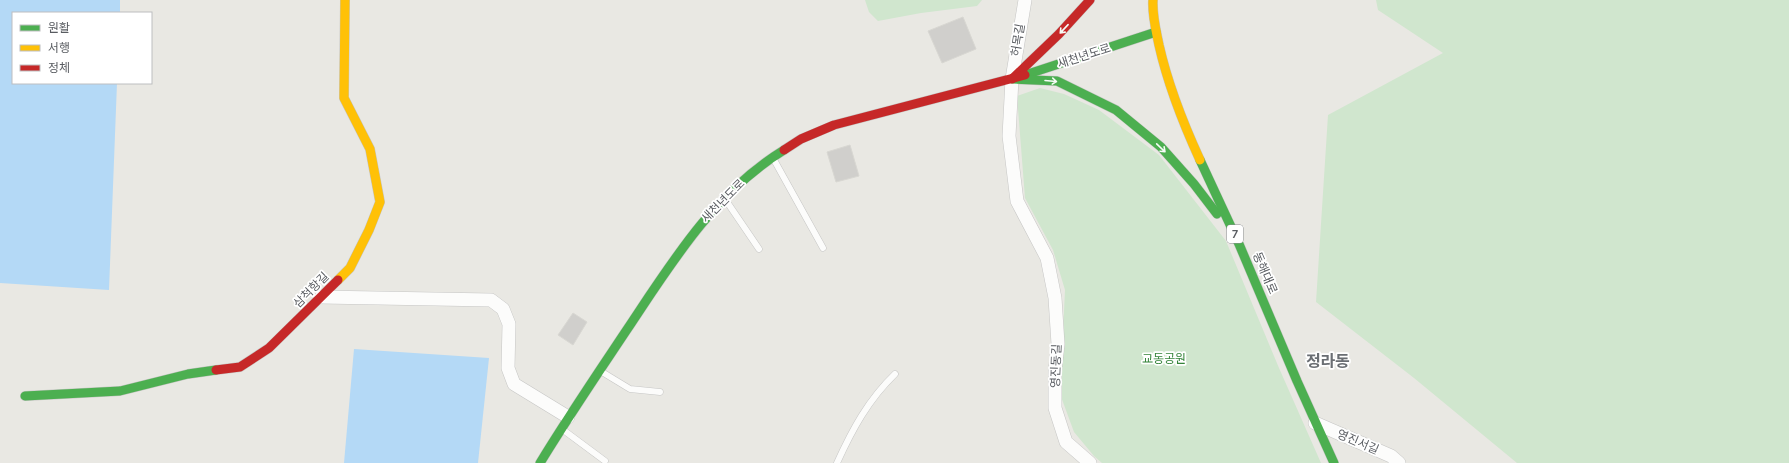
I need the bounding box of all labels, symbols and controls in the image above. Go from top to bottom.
legend [12,12,152,84]
text: 원활 [48,20,70,36]
street label: 허목길 [1008,22,1028,58]
one-way arrow [1059,24,1068,34]
text: 서행 [48,40,70,56]
street label: 새천년도로 [1055,40,1113,72]
text: 정체 [48,60,70,76]
one-way arrow [1044,78,1057,85]
one-way arrow [1156,143,1166,152]
street label: 새천년도로 [698,176,748,226]
road number: 7 [1227,225,1243,243]
street label: 동해대로 [1249,250,1281,296]
street label: 삼척항길 [290,269,332,311]
street label: 영진동길 [1047,344,1065,388]
park label: 교동공원 [1142,351,1186,367]
district label: 정라동 [1306,351,1350,373]
street label: 영진서길 [1335,426,1381,458]

